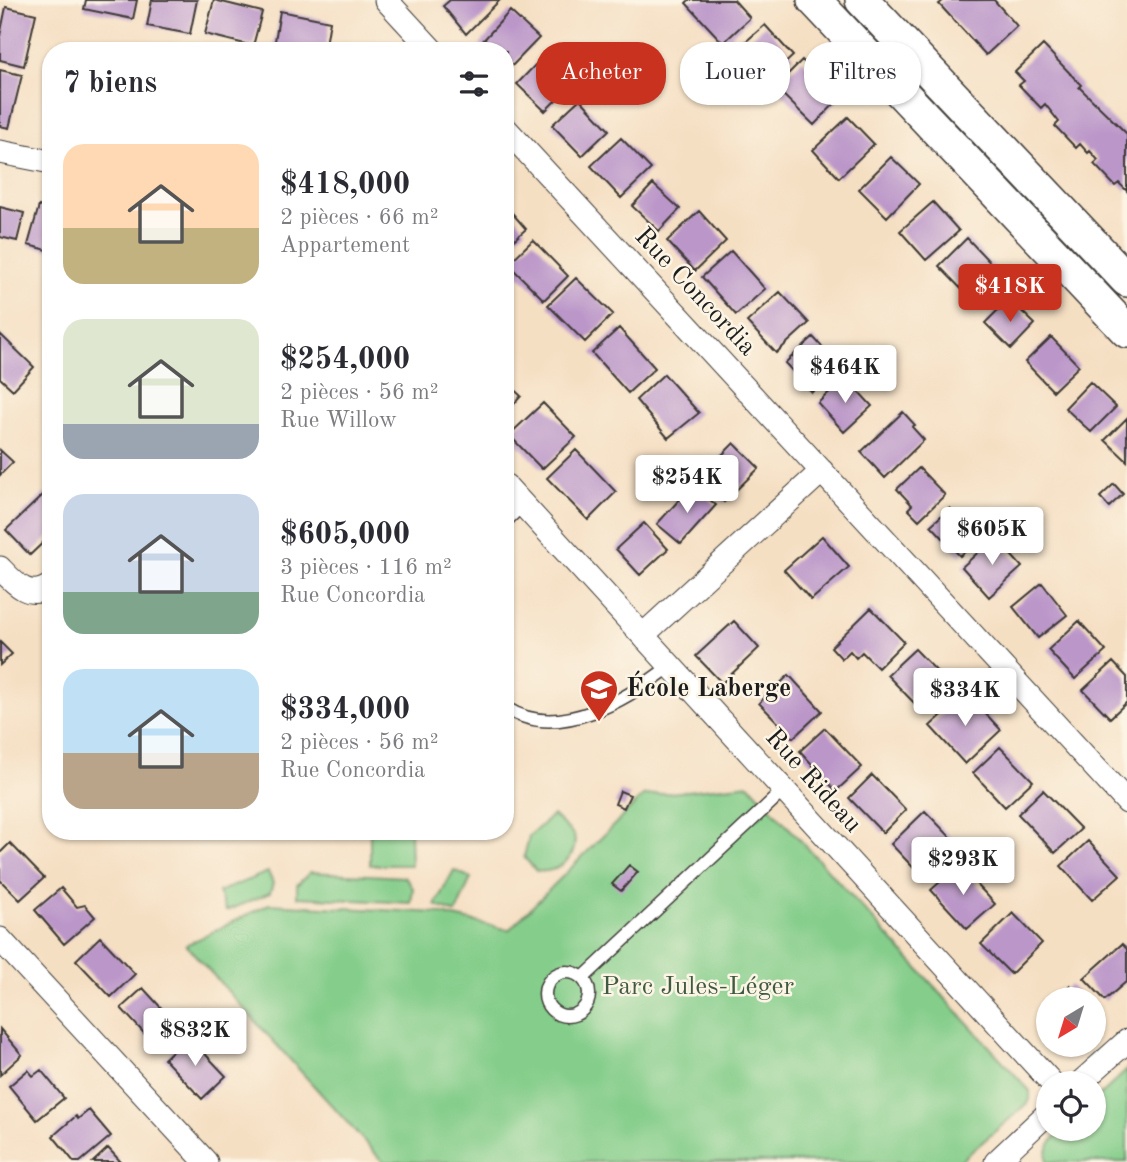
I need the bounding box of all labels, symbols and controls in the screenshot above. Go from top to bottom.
chip: Acheter [536,42,666,105]
chip: Louer [680,42,790,105]
chip: Filtres [804,42,921,105]
icon: filters [455,65,493,103]
text: 7 biens [63,69,157,99]
text: $418,000 [280,170,410,200]
icon: home [119,172,203,256]
text: 2 pièces · 66 m² [280,206,439,229]
street label: Rue Concordia [629,223,761,361]
text: Appartement [280,234,410,257]
pin: $418K [961,264,1059,324]
text: $418K [974,275,1046,298]
text: $254,000 [280,345,410,375]
pin: $464K [796,346,894,405]
icon: home [119,347,203,431]
text: $464K [809,356,881,379]
text: 2 pièces · 56 m² [280,381,439,404]
text: Rue Willow [280,409,397,432]
pin: $254K [638,456,736,515]
text: $254K [651,466,723,489]
pin: $605K [943,508,1041,567]
text: $605K [956,518,1028,541]
text: $605,000 [280,520,410,550]
icon: home [119,522,203,606]
text: 3 pièces · 116 m² [280,556,452,579]
text: Rue Concordia [280,584,425,607]
school or university icon: École Laberge [578,668,620,723]
pin: $334K [916,668,1014,728]
place label: École Laberge [626,670,791,702]
text: $334K [929,679,1001,702]
text: $334,000 [280,695,410,725]
icon: home [119,697,203,781]
street label: Rue Rideau [760,724,866,838]
text: 2 pièces · 56 m² [280,731,439,754]
text: Rue Concordia [280,759,425,782]
pin: $293K [914,838,1012,897]
text: $293K [927,848,999,871]
park label: Parc Jules-Léger [602,974,795,1000]
north arrow [1036,987,1106,1057]
map controls [1036,987,1106,1141]
pin: $832K [146,1009,244,1068]
text: $832K [159,1019,231,1042]
button: locate [1036,1071,1106,1141]

